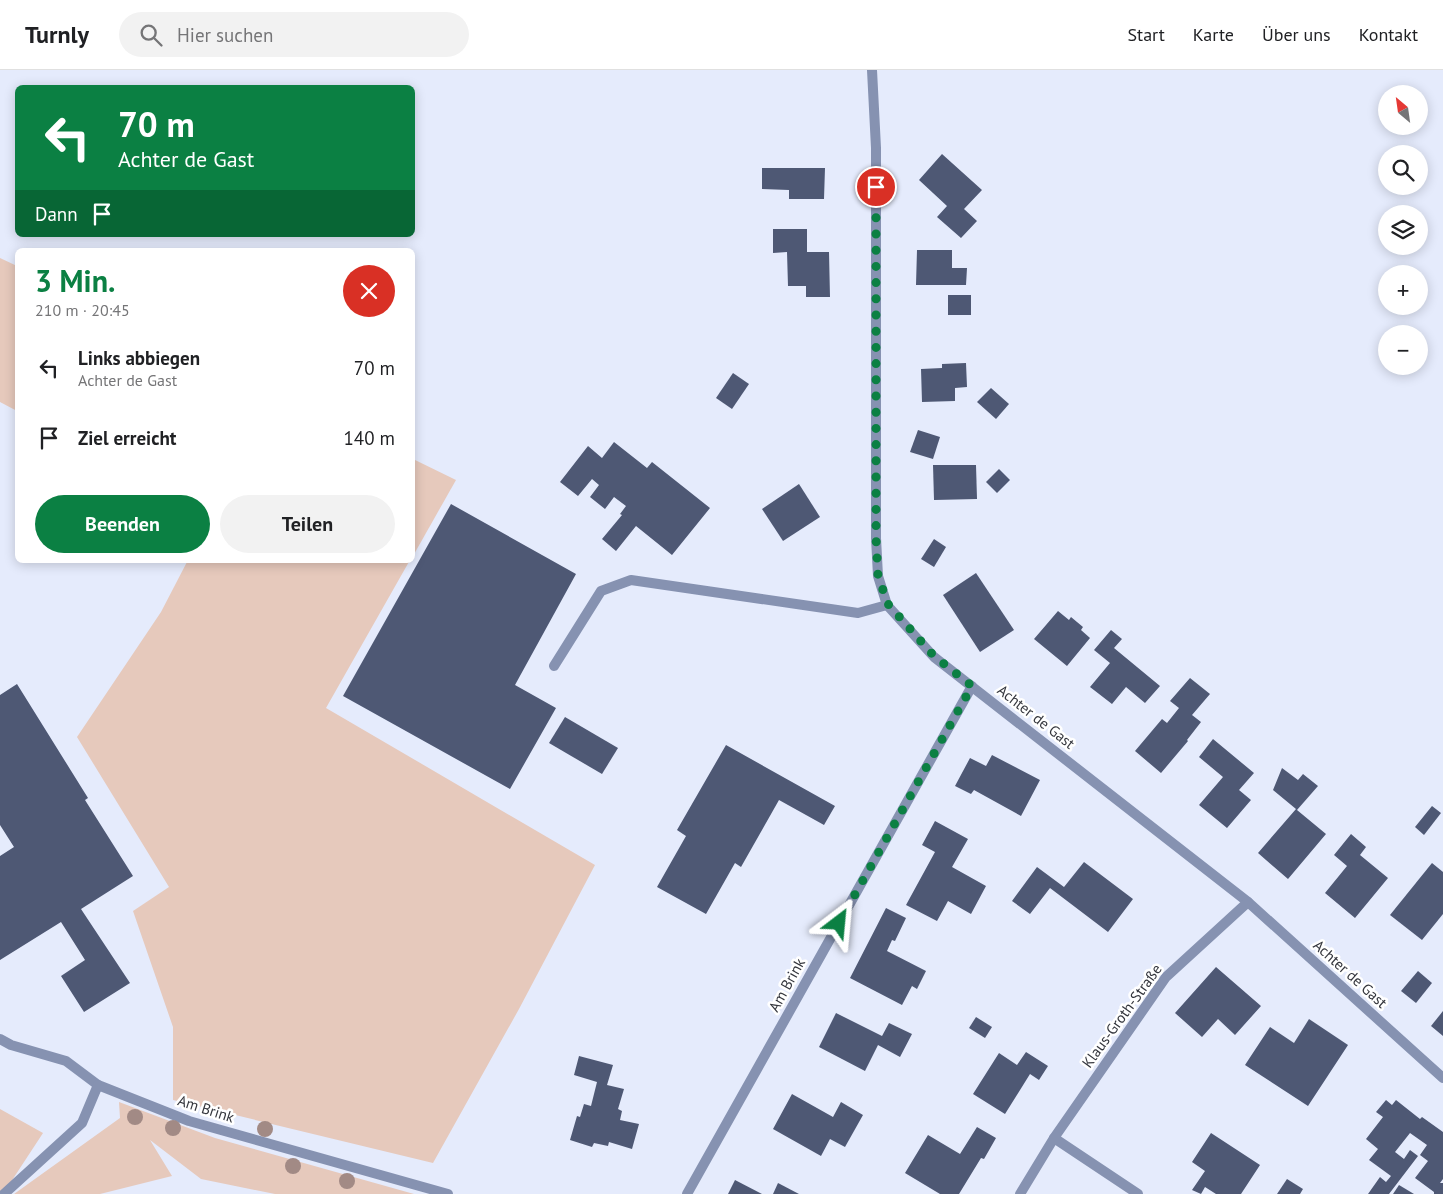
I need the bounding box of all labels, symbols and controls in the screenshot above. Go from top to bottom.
search box [119,12,469,57]
text: Turnly [25,19,89,50]
icon: search [137,21,165,49]
text: Hier suchen [177,23,273,47]
text: Start [1127,23,1165,46]
text: Karte [1193,23,1234,46]
text: Über uns [1262,23,1331,46]
text: Kontakt [1359,23,1418,46]
north arrow [1378,85,1428,135]
map controls [1378,85,1428,375]
text: 70 m [118,101,195,147]
icon: left [35,105,100,170]
text: Achter de Gast [118,145,254,173]
button: search [1378,145,1428,195]
pin [855,166,897,208]
icon: arrive [862,173,890,201]
icon: arrive [88,200,116,228]
text: Dann [35,202,78,226]
button: layers [1378,205,1428,255]
text: 3 Min. [35,261,115,300]
button: close [343,265,395,317]
button: + [1378,265,1428,315]
text: 210 m · 20:45 [35,300,130,320]
button: − [1378,325,1428,375]
text: Links abbiegen [78,346,200,370]
icon: left [35,354,63,382]
text: 70 m [354,356,395,380]
text: Achter de Gast [78,370,177,390]
icon: arrive [35,424,63,452]
text: Ziel erreicht [78,426,176,450]
text: 140 m [343,426,395,450]
button: Beenden [35,495,210,553]
button: Teilen [220,495,395,553]
street label: Achter de Gast [994,681,1079,753]
position arrow [812,896,864,948]
street label: Achter de Gast [1309,935,1391,1012]
street label: Am Brink [764,954,809,1015]
street label: Klaus-Groth-Straße [1078,960,1166,1071]
street label: Am Brink [176,1090,238,1127]

